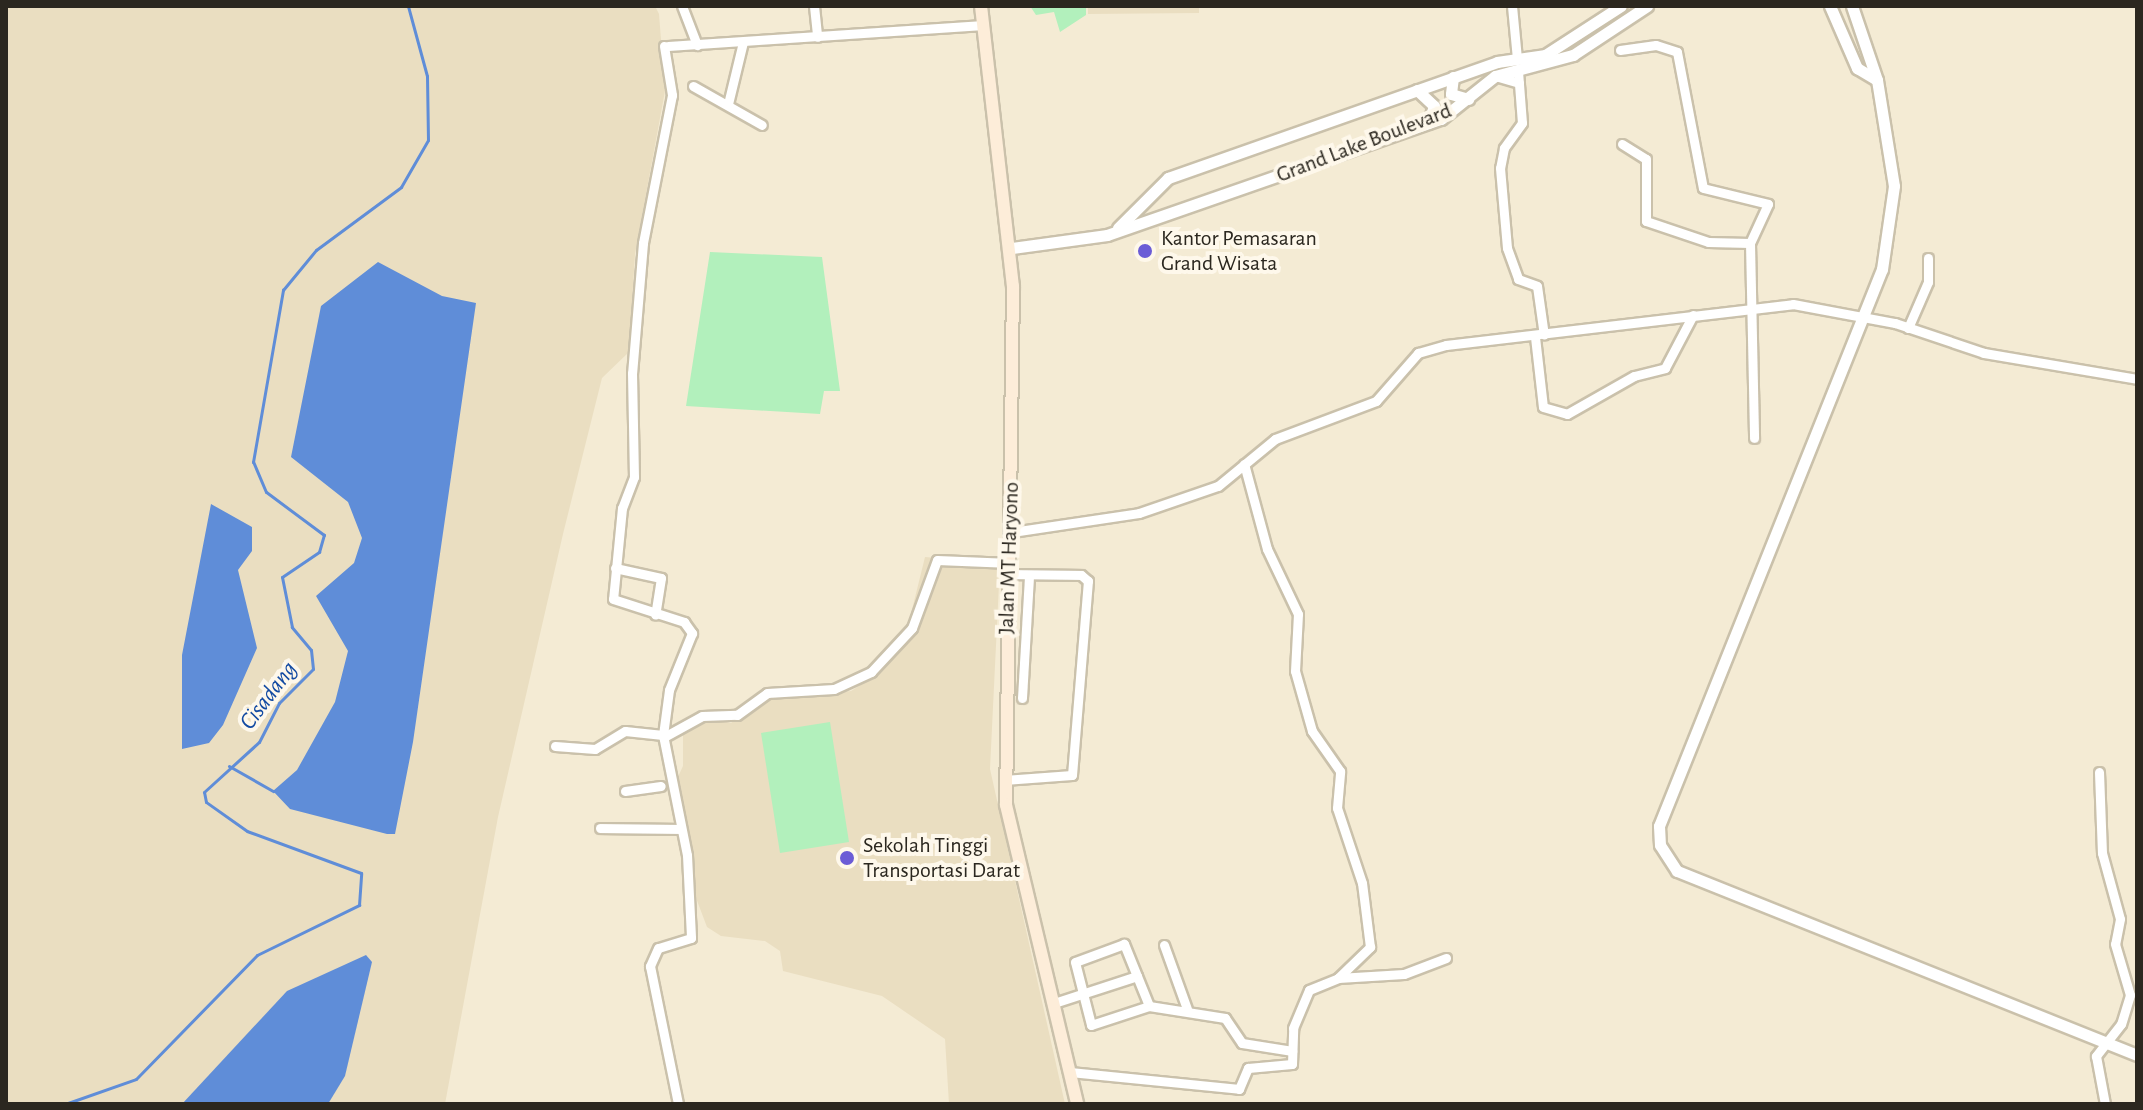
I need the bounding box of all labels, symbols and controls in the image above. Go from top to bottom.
street label: Grand Lake Boulevard [1273,97,1455,189]
place label: Kantor Pemasaran Grand Wisata [1161,225,1317,276]
marker: Kantor Pemasaran Grand Wisata [1136,242,1154,260]
street label: Jalan MT Haryono [993,481,1025,635]
water label: Cisadang [234,656,304,736]
place label: Sekolah Tinggi Transportasi Darat [863,832,1020,884]
marker: Sekolah Tinggi Transportasi Darat [838,849,856,867]

